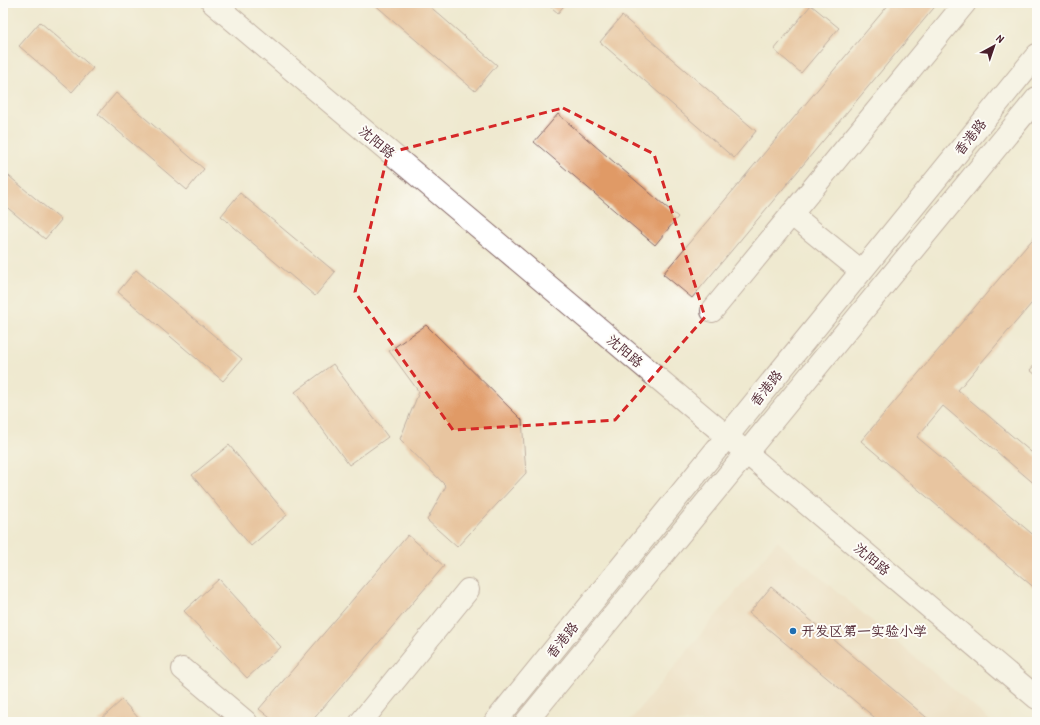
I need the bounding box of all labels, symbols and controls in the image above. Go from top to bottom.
north arrow [974,26,1014,66]
text: N [994,31,1007,46]
street label: 香港路 [949,114,990,159]
street label: 沈阳路 [355,121,400,162]
street label: 沈阳路 [603,330,648,371]
street label: 香港路 [745,365,786,410]
street label: 沈阳路 [850,538,895,579]
street label: 香港路 [541,617,582,662]
place label: 开发区第一实验小学 [801,621,927,640]
marker: 开发区第一实验小学 [788,626,798,636]

